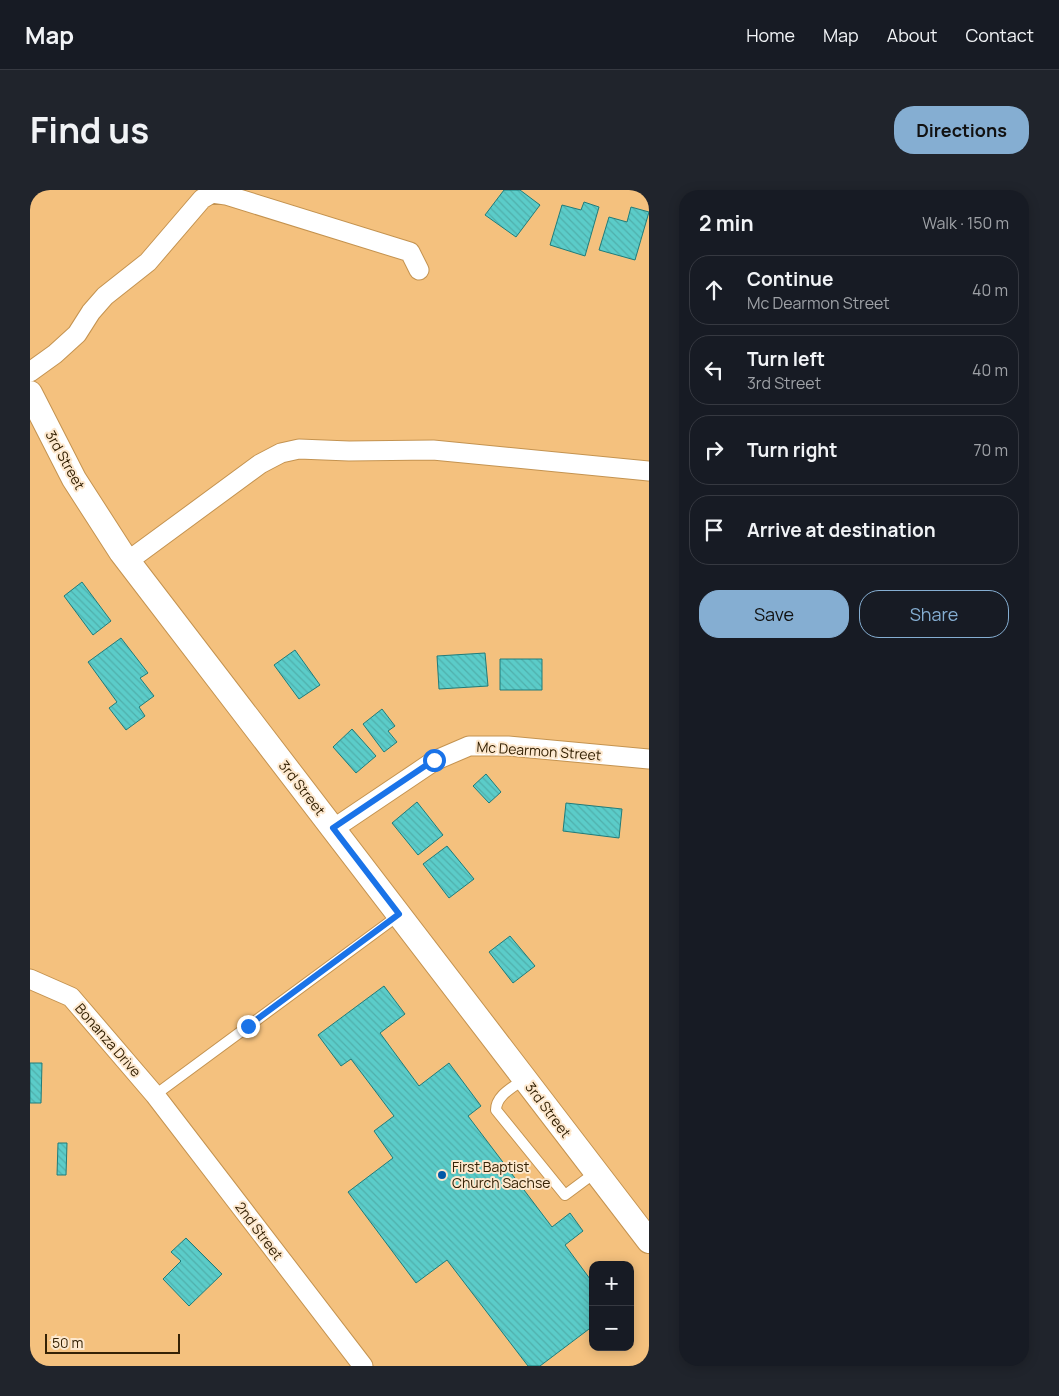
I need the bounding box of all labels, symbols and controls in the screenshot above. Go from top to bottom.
text: Map [25,18,74,51]
text: Home [746,23,795,47]
text: Map [823,23,859,47]
text: About [887,23,937,47]
text: Contact [965,23,1034,47]
text: Find us [30,106,149,154]
button: Directions [894,106,1029,154]
text: 2 min [699,209,754,237]
text: Walk · 150 m [922,212,1009,234]
text: Continue [747,266,833,292]
icon: ahead [700,276,728,304]
text: 40 m [972,279,1008,301]
text: Mc Dearmon Street [747,292,890,314]
text: Turn left [747,346,825,372]
icon: left [700,356,728,384]
text: 40 m [972,359,1008,381]
text: 3rd Street [747,372,821,394]
street label: 3rd Street [41,427,90,493]
icon: right [700,436,728,464]
text: Turn right [747,437,837,463]
text: 70 m [973,439,1008,461]
icon: arrive [700,516,728,544]
text: Arrive at destination [747,517,936,543]
button: Save [699,590,849,638]
button: Share [859,590,1009,638]
street label: Mc Dearmon Street [476,737,602,764]
route start [423,749,446,772]
street label: 3rd Street [275,756,330,819]
street label: Bonanza Drive [71,999,146,1080]
route end [237,1015,260,1038]
street label: 3rd Street [521,1078,576,1142]
place label: First Baptist Church Sachse [452,1157,550,1192]
marker: First Baptist Church Sachse [436,1169,448,1181]
street label: 2nd Street [231,1198,288,1264]
map controls [589,1261,634,1351]
button: + [589,1261,634,1306]
button: − [589,1306,634,1351]
scale bar [45,1331,180,1354]
text: 50 m [52,1333,83,1352]

